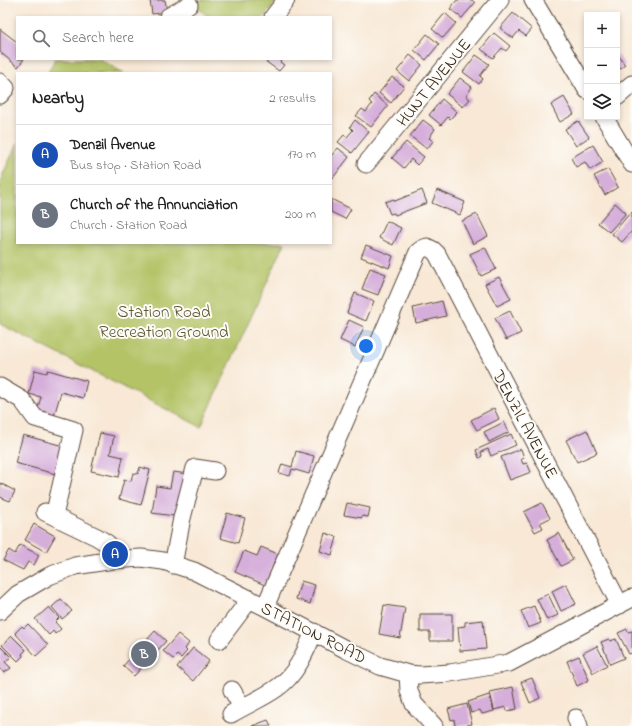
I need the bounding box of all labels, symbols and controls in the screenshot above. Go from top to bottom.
map controls [584,12,620,120]
button: + [584,12,620,48]
search box [16,16,332,60]
icon: search [30,27,52,49]
text: Search here [62,27,134,49]
street label: HUNT AVENUE [391,33,478,133]
button: − [584,48,620,84]
button: layers [584,84,620,120]
text: Nearby [32,86,84,111]
text: 2 results [269,89,316,108]
text: Denzil Avenue [70,134,155,156]
text: A [41,145,49,164]
text: 170 m [288,145,316,164]
text: Bus stop · Station Road [70,156,201,175]
text: Church of the Annunciation [70,194,238,216]
text: B [41,205,49,224]
text: 200 m [285,205,316,224]
text: Church · Station Road [70,216,187,235]
park label: Station Road Recreation Ground [99,300,229,345]
your location [356,336,376,356]
street label: DENZIL AVENUE [485,365,564,483]
pin: A [102,539,128,569]
street label: STATION ROAD [256,596,370,671]
pin: B [131,639,157,669]

